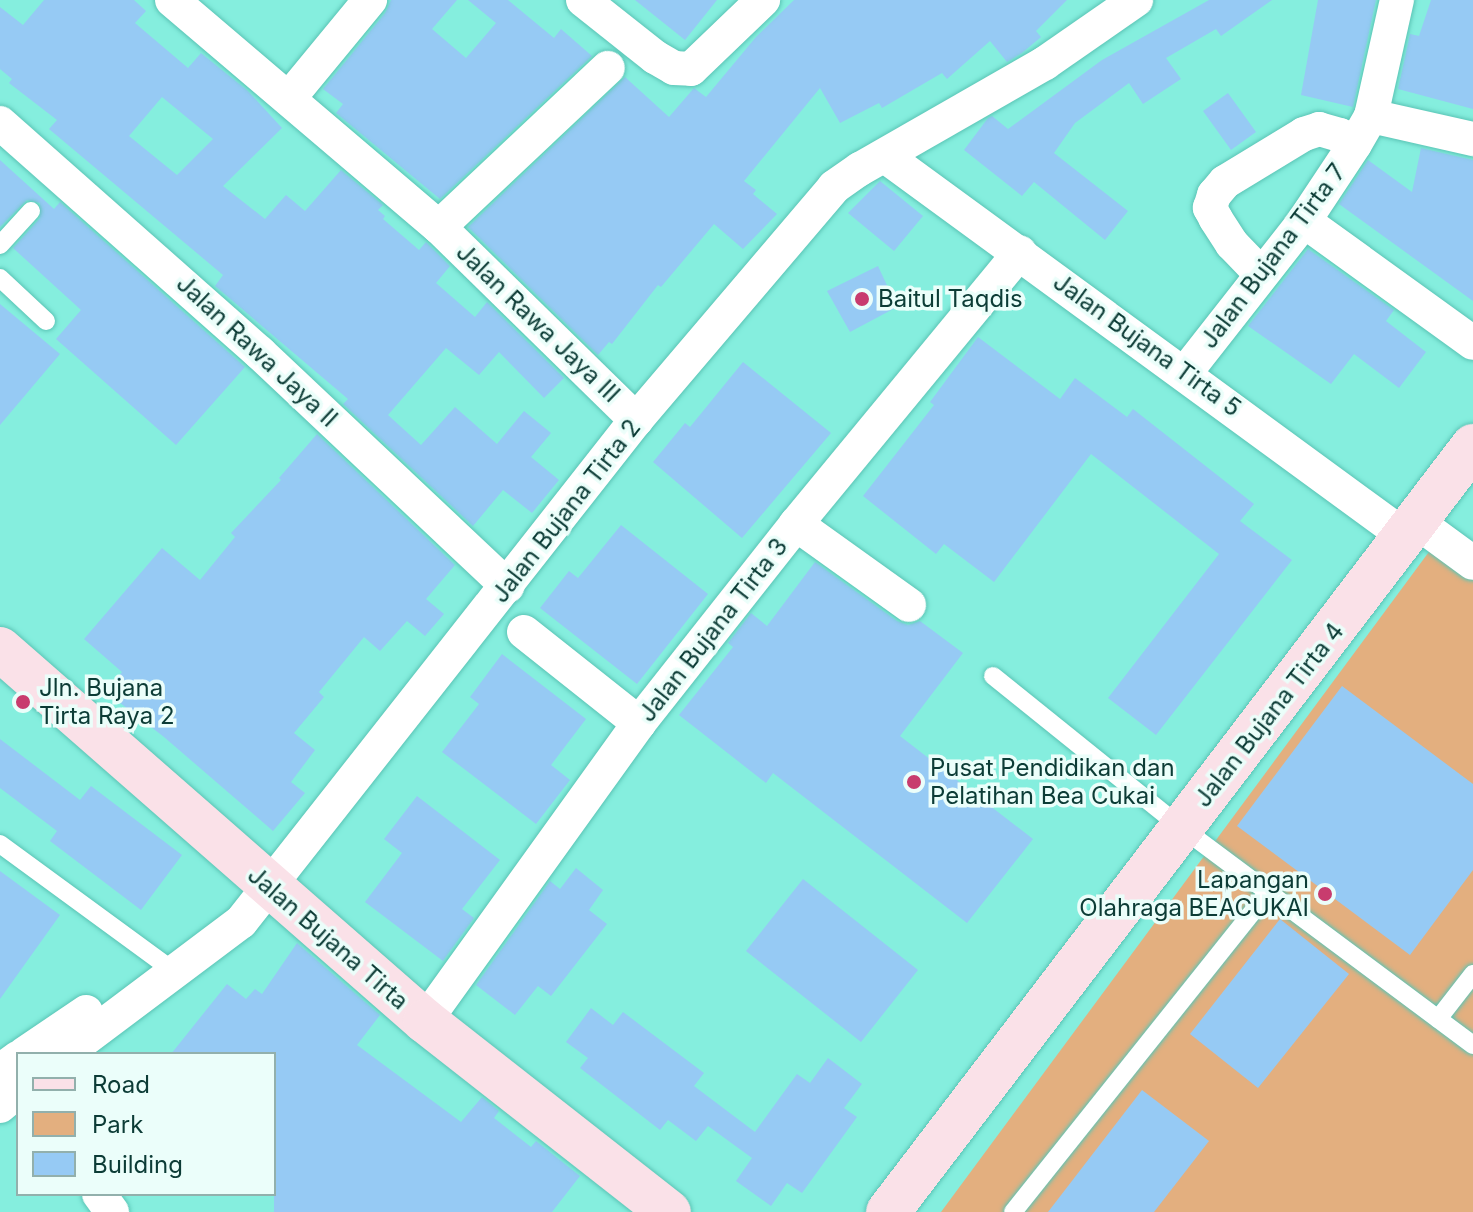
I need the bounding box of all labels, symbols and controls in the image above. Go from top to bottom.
street label: Jalan Bujana Tirta 7 [1194,158,1352,354]
street label: Jalan Rawa Jaya III [450,238,626,408]
street label: Jalan Bujana Tirta 5 [1048,267,1246,423]
street label: Jalan Rawa Jaya II [171,269,343,433]
place label: Baitul Taqdis [878,285,1023,313]
marker: Baitul Taqdis [853,290,871,308]
street label: Jalan Bujana Tirta 2 [486,414,646,608]
street label: Jalan Bujana Tirta 3 [632,533,794,727]
street label: Jalan Bujana Tirta 4 [1188,617,1350,813]
place label: Jln. Bujana Tirta Raya 2 [39,674,175,730]
marker: Jln. Bujana Tirta Raya 2 [14,693,32,711]
place label: Pusat Pendidikan dan Pelatihan Bea Cukai [930,754,1175,810]
marker: Pusat Pendidikan dan Pelatihan Bea Cukai [905,773,923,791]
street label: Jalan Bujana Tirta [242,860,414,1016]
place label: Lapangan Olahraga BEACUKAI [1079,866,1309,922]
marker: Lapangan Olahraga BEACUKAI [1316,885,1334,903]
legend [16,1052,276,1196]
text: Road [92,1070,150,1099]
text: Park [92,1110,143,1139]
text: Building [92,1150,183,1179]

